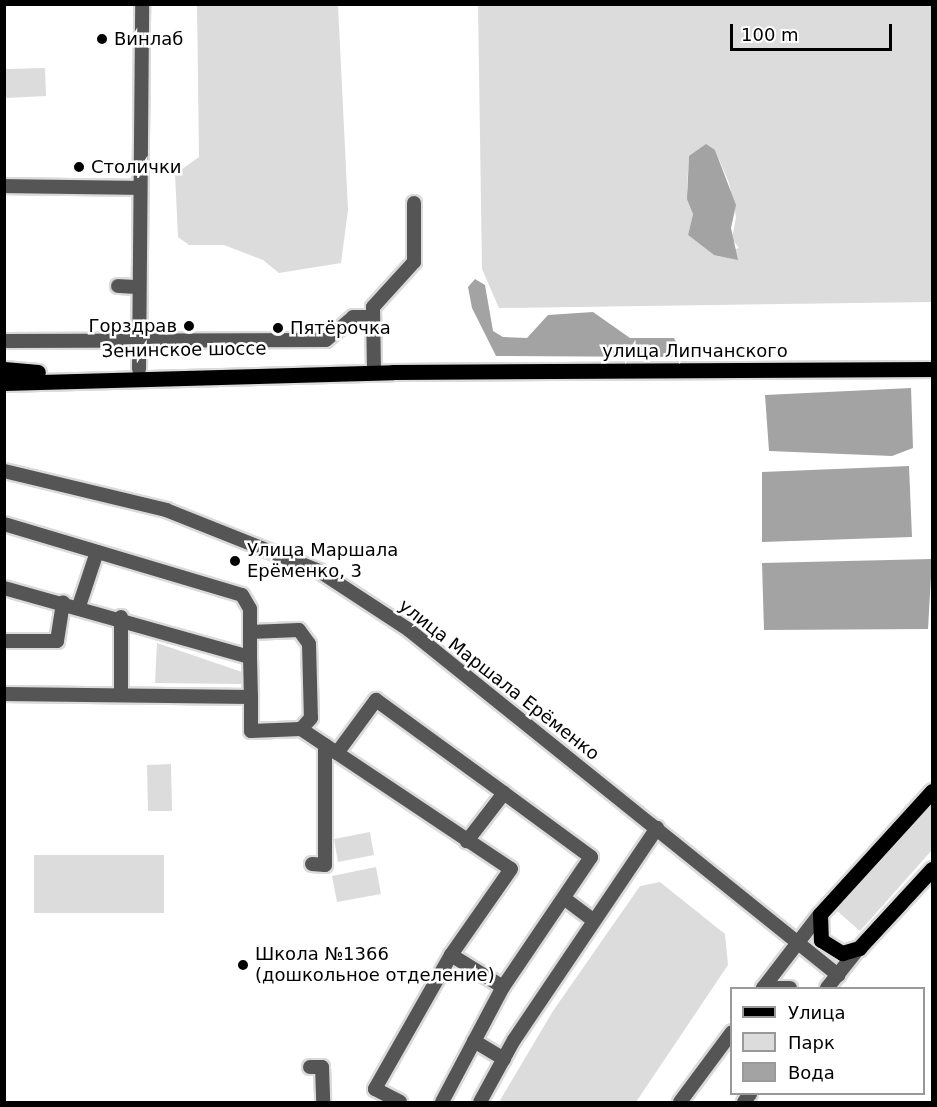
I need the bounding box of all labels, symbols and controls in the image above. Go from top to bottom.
scale bar [733,12,895,50]
text: 100 m [741,24,799,45]
place label: Винлаб [114,28,183,50]
marker: Винлаб [95,32,109,46]
place label: Столички [91,156,181,178]
marker: Столички [72,160,86,174]
place label: Горздрав [89,315,177,337]
place label: Пятёрочка [290,317,391,339]
marker: Горздрав [182,319,196,333]
marker: Пятёрочка [271,321,285,335]
street label: Зенинское шоссе [101,338,267,362]
street label: улица Липчанского [602,340,788,362]
place label: Улица Маршала Ерёменко, 3 [247,540,398,582]
marker: Улица Маршала Ерёменко, 3 [228,554,242,568]
street label: улица Маршала Ерёменко [394,595,604,765]
place label: Школа №1366 (дошкольное отделение) [255,944,495,986]
marker: Школа №1366 (дошкольное отделение) [236,958,250,972]
legend [730,987,925,1095]
text: Улица [788,1002,845,1023]
text: Парк [788,1032,835,1053]
text: Вода [788,1062,835,1083]

